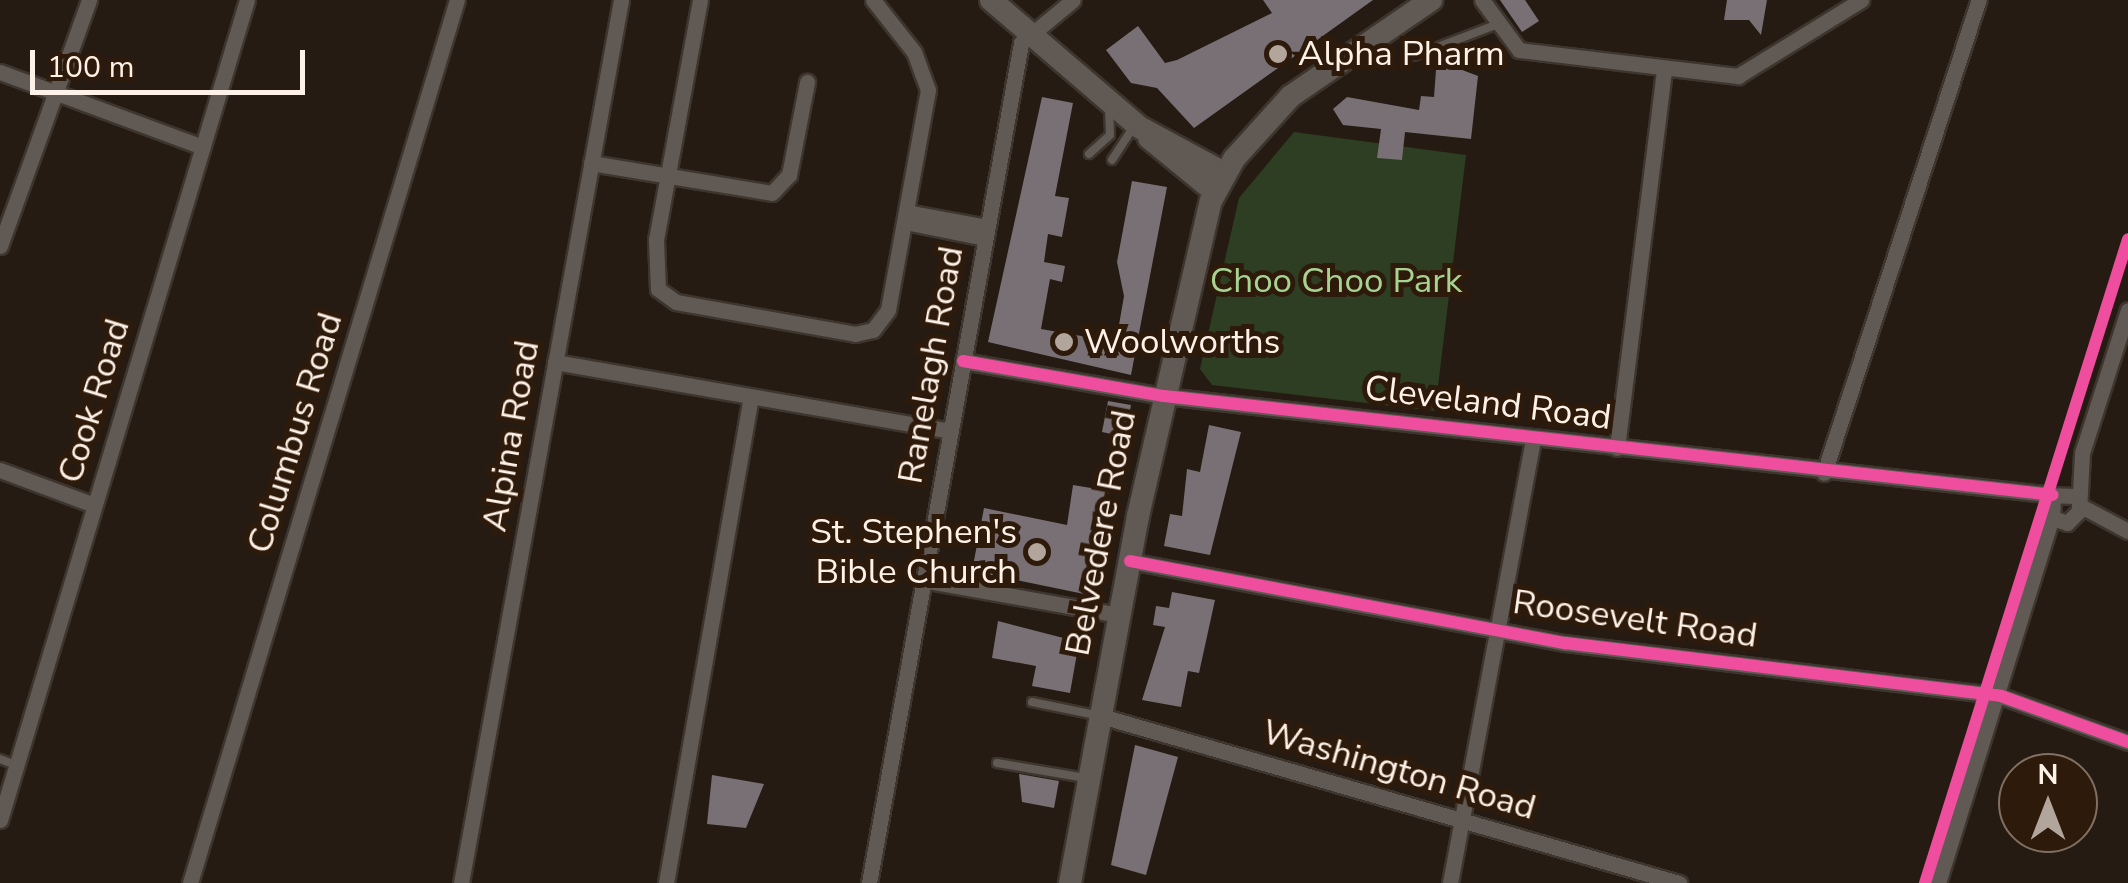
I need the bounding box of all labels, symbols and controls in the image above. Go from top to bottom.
scale bar [35,30,310,92]
place label: Alpha Pharm [1298,33,1505,75]
marker: Alpha Pharm [1267,43,1289,65]
text: 100 m [47,47,134,88]
street label: Ranelagh Road [889,243,973,487]
park label: Choo Choo Park [1210,260,1462,302]
street label: Columbus Road [239,308,351,558]
street label: Cook Road [49,314,139,488]
place label: Woolworths [1084,321,1280,363]
marker: Woolworths [1053,331,1075,353]
street label: Alpina Road [474,337,548,535]
street label: Cleveland Road [1362,367,1614,439]
street label: Belvedere Road [1057,407,1145,659]
place label: St. Stephen's Bible Church [810,511,1017,593]
marker: St. Stephen's Bible Church [1026,541,1048,563]
street label: Roosevelt Road [1510,581,1760,657]
street label: Washington Road [1258,711,1540,829]
north arrow [1998,753,2098,853]
text: N [2038,756,2058,794]

